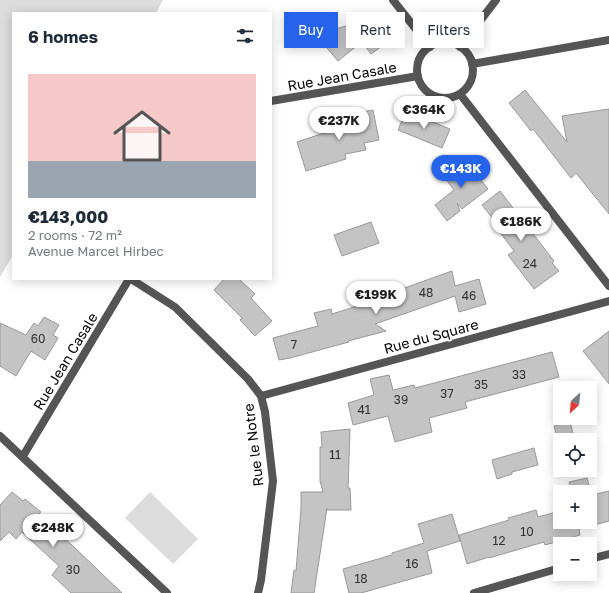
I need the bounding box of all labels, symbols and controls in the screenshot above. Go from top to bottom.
chip: Buy [284,12,338,48]
chip: Rent [346,12,405,48]
chip: Filters [413,12,484,48]
icon: filters [234,25,256,47]
text: 6 homes [28,26,98,47]
street label: Rue Jean Casale [286,58,398,94]
pin: €364K [396,96,452,130]
icon: home [106,100,178,172]
text: €364K [403,101,445,117]
pin: €237K [311,107,367,141]
text: €237K [318,112,360,128]
pin: €143K [433,155,489,189]
text: €143K [440,160,482,176]
text: €143,000 [28,206,108,227]
pin: €186K [493,208,549,242]
text: €186K [500,213,542,229]
text: 2 rooms · 72 m² [28,227,122,243]
text: Avenue Marcel Hirbec [28,243,164,259]
house number: 24 [523,256,537,271]
pin: €199K [348,281,404,315]
house number: 48 [419,285,433,300]
text: €199K [355,286,397,302]
house number: 46 [462,288,476,303]
street label: Rue Jean Casale [29,309,101,413]
street label: Rue du Square [382,315,480,357]
house number: 60 [31,331,45,346]
house number: 7 [291,337,297,352]
house number: 33 [512,367,526,382]
house number: 35 [474,377,488,392]
north arrow [553,381,597,425]
map controls [553,381,597,581]
house number: 37 [440,386,454,401]
house number: 39 [394,392,408,407]
house number: 41 [357,402,371,417]
street label: Rue le Notre [239,403,267,487]
button: locate [553,433,597,477]
house number: 11 [329,447,341,462]
button: + [553,485,597,529]
pin: €248K [25,514,81,548]
text: €248K [32,519,74,535]
house number: 10 [520,524,534,539]
house number: 12 [493,533,505,548]
button: − [553,537,597,581]
house number: 16 [405,556,419,571]
house number: 30 [66,562,80,577]
house number: 18 [354,571,368,586]

